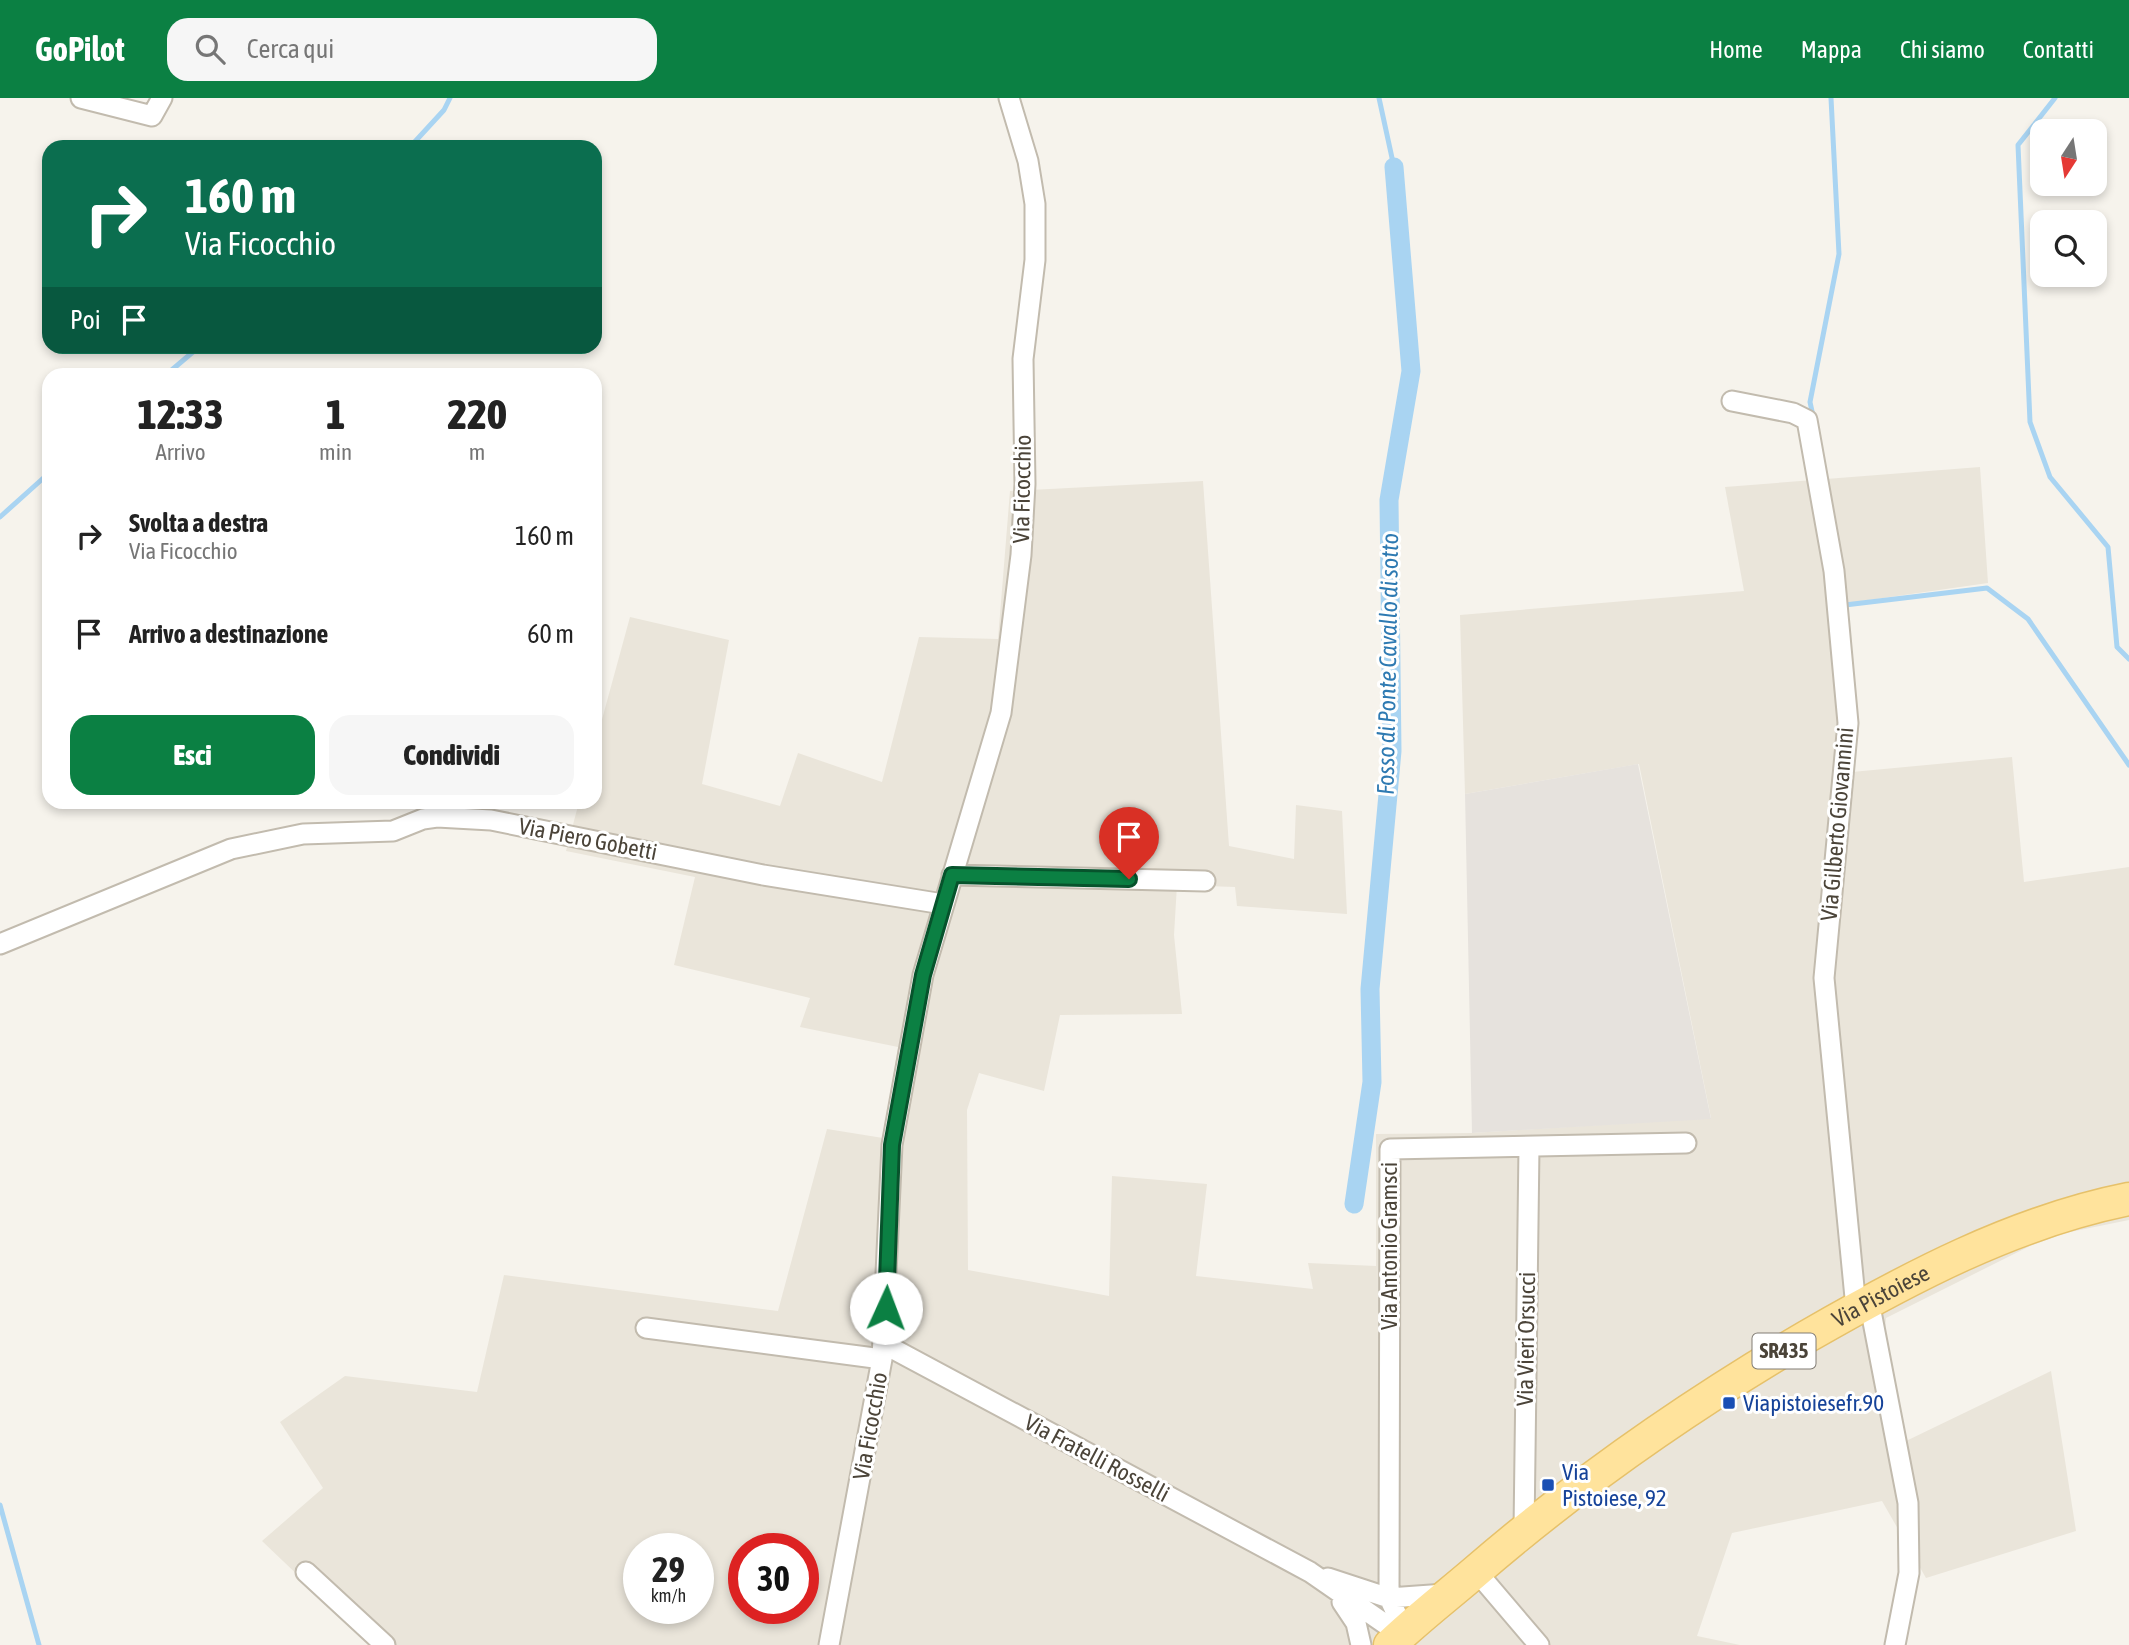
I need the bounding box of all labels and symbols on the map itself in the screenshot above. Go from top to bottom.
north arrow [2030,119,2107,196]
street label: Via Ficocchio [1008,435,1036,543]
water label: Fosso di Ponte Cavallo di sotto [1372,533,1403,795]
street label: Via Gilberto Giovannini [1816,726,1858,922]
pin [1099,807,1159,879]
street label: Via Piero Gobetti [517,813,659,865]
street label: Via Antonio Gramsci [1376,1162,1402,1330]
street label: Via Pistoiese [1828,1259,1934,1332]
position arrow [849,1271,923,1345]
street label: Via Vieri Orsucci [1512,1272,1540,1406]
road number: SR435 [1752,1334,1816,1368]
street label: Via Ficocchio [848,1370,892,1482]
place label: Viapistoiesefr.90 [1743,1390,1884,1416]
marker: Viapistoiesefr.90 [1721,1395,1737,1411]
street label: Via Fratelli Rosselli [1020,1409,1174,1507]
place label: Via Pistoiese, 92 [1562,1459,1667,1511]
marker: Via Pistoiese, 92 [1540,1477,1556,1493]
speed limit sign: 30 [728,1533,819,1624]

